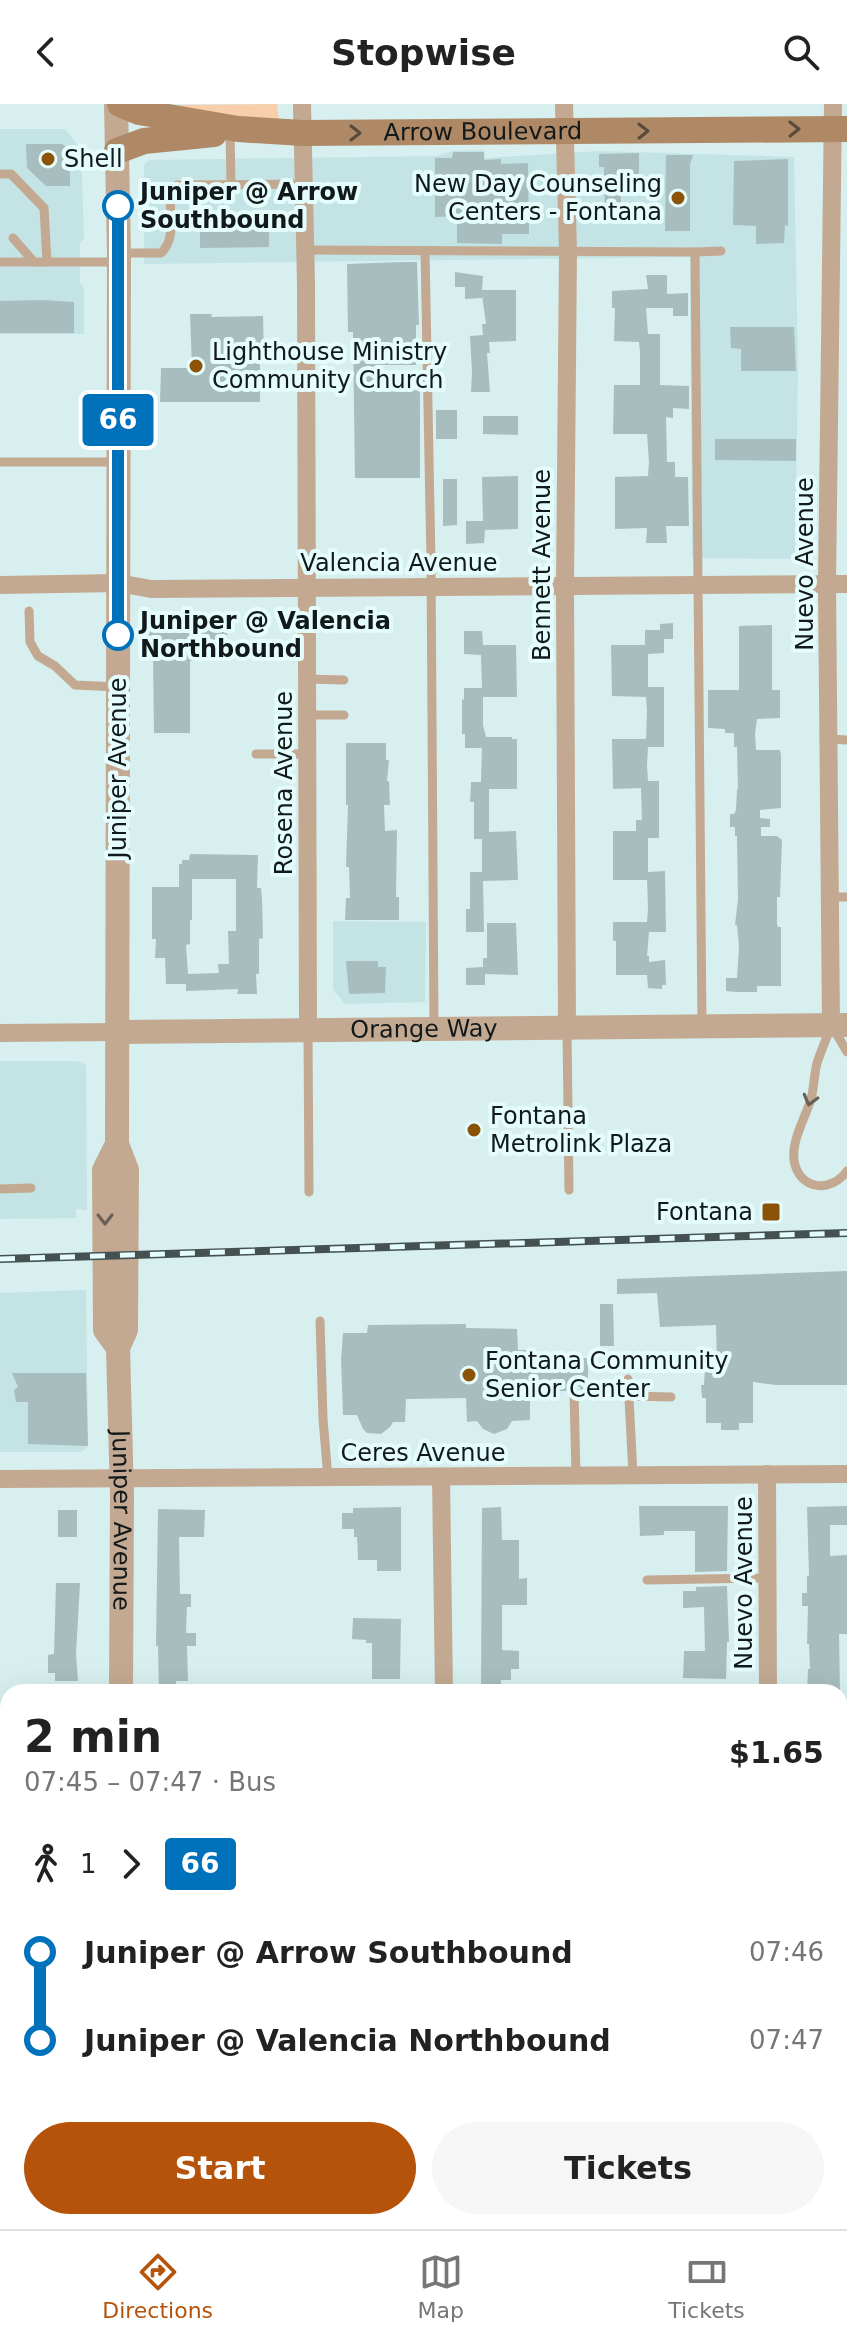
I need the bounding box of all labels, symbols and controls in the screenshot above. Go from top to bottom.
icon: back [24,30,68,74]
icon: search [779,30,823,74]
text: Stopwise [331,32,516,73]
street label: Arrow Boulevard [383,117,582,146]
one-way arrow [788,121,801,138]
one-way arrow [637,122,650,140]
one-way arrow [349,124,362,142]
place label: Shell [64,145,123,173]
marker: Shell [39,150,57,168]
place label: New Day Counseling Centers - Fontana [414,170,662,226]
place label: Juniper @ Arrow Southbound [138,178,358,234]
marker: New Day Counseling Centers - Fontana [669,189,687,207]
marker: Juniper @ Arrow Southbound [103,191,133,221]
place label: Lighthouse Ministry Community Church [212,338,447,394]
marker: Lighthouse Ministry Community Church [187,357,205,375]
line badge: 66 [82,394,154,446]
text: 66 [99,403,137,436]
street label: Bennett Avenue [528,469,556,661]
street label: Nuevo Avenue [791,477,819,651]
street label: Valencia Avenue [300,549,498,577]
place label: Juniper @ Valencia Northbound [138,607,391,663]
marker: Juniper @ Valencia Northbound [103,620,133,650]
street label: Juniper Avenue [104,678,132,860]
street label: Rosena Avenue [270,691,298,875]
street label: Orange Way [350,1014,498,1044]
one-way arrow [802,1092,819,1106]
place label: Fontana Metrolink Plaza [490,1102,672,1158]
marker: Fontana Metrolink Plaza [465,1121,483,1139]
place label: Fontana [656,1198,753,1226]
marker: Fontana [760,1201,782,1223]
one-way arrow [96,1213,114,1226]
place label: Fontana Community Senior Center [485,1347,728,1403]
marker: Fontana Community Senior Center [460,1366,478,1384]
street label: Juniper Avenue [106,1428,136,1611]
street label: Ceres Avenue [341,1439,505,1467]
street label: Nuevo Avenue [730,1496,758,1670]
text: 2 min [24,1711,162,1762]
text: $1.65 [729,1735,824,1770]
text: 07:45 – 07:47 · Bus [24,1767,276,1797]
icon: walk [24,1842,68,1886]
icon: forward [109,1842,153,1886]
text: 66 [181,1847,220,1880]
text: 1 [80,1849,97,1879]
text: Juniper @ Arrow Southbound [84,1935,573,1970]
text: 07:46 [749,1937,824,1967]
text: Juniper @ Valencia Northbound [84,2023,611,2058]
text: 07:47 [749,2025,824,2055]
button: Start [24,2122,416,2214]
button: Tickets [432,2122,824,2214]
tab: Directions [102,2250,213,2323]
tab: Map [417,2250,464,2323]
tab: Tickets [668,2250,745,2323]

